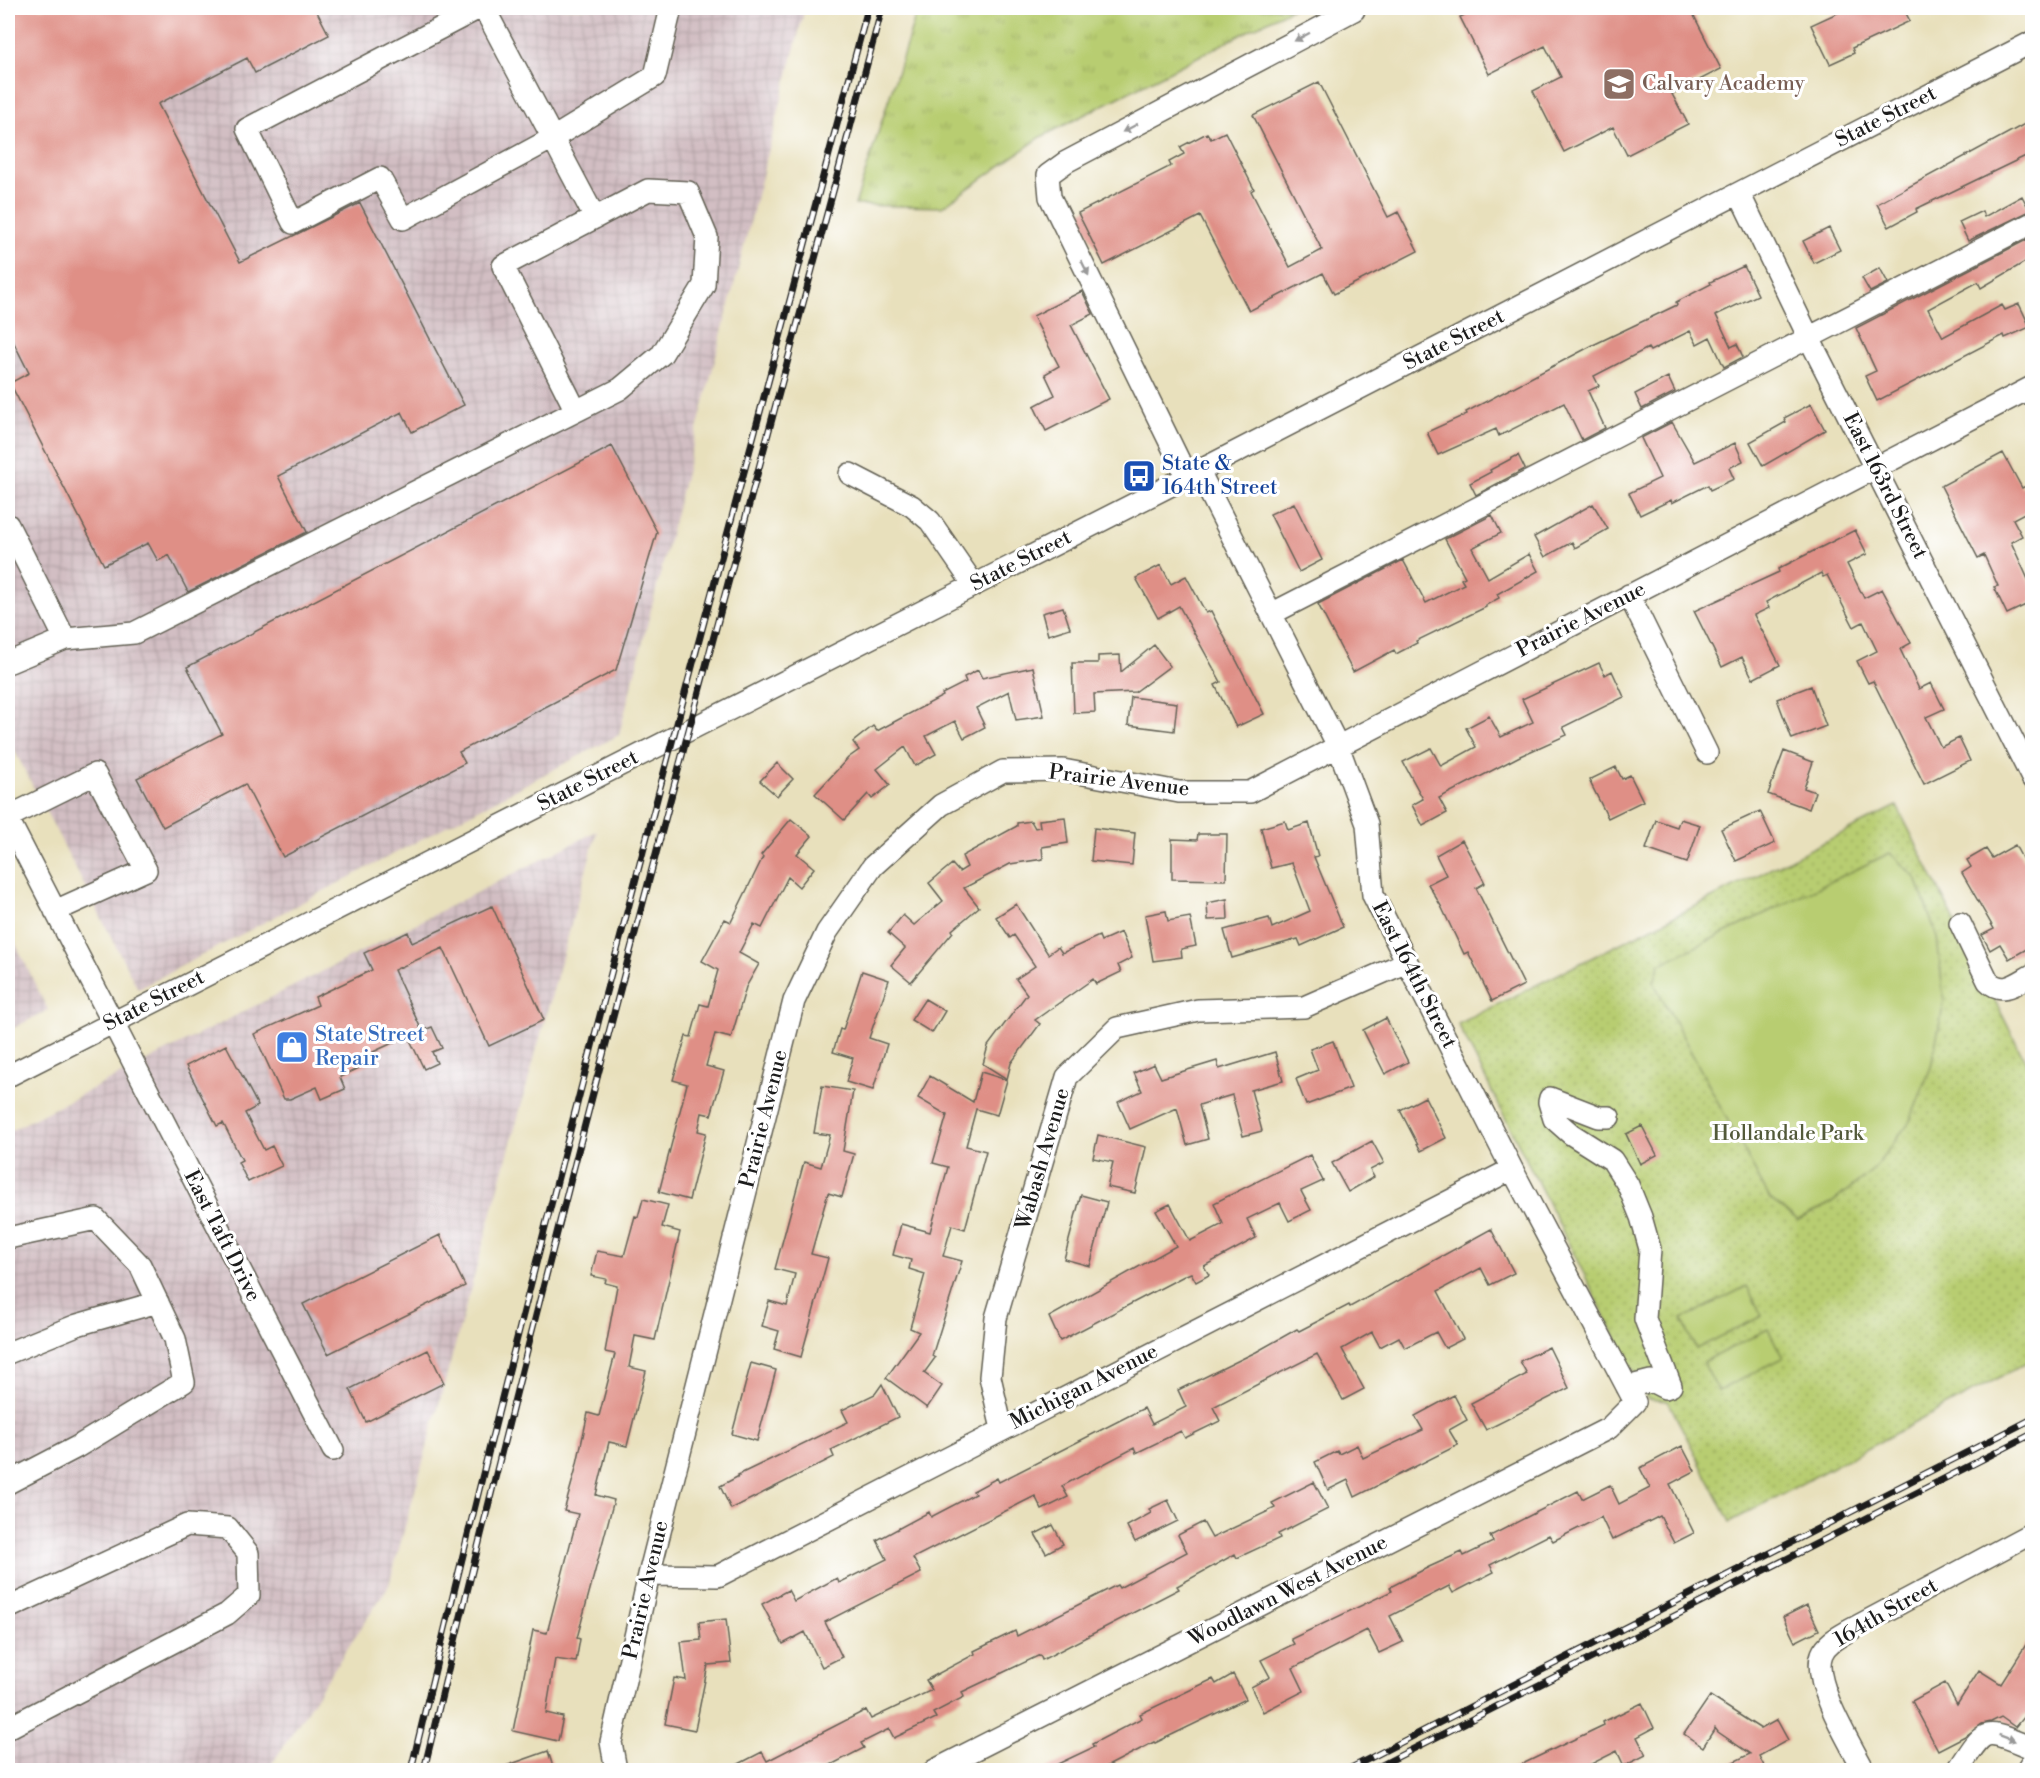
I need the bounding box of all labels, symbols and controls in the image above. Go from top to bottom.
one-way arrow [1294,32,1311,42]
school or university icon: Calvary Academy [1601,66,1637,102]
place label: Calvary Academy [1642,71,1806,97]
street label: State Street [1831,80,1941,153]
one-way arrow [1121,123,1138,133]
one-way arrow [1080,259,1089,276]
street label: State Street [1399,303,1509,376]
street label: East 163rd Street [1837,408,1933,564]
place label: State & 164th Street [1162,451,1278,501]
bus stop icon: State & 164th Street [1121,458,1157,494]
street label: State Street [966,524,1076,597]
street label: Prairie Avenue [1512,576,1650,664]
street label: State Street [533,744,643,817]
street label: Prairie Avenue [1047,759,1191,803]
street label: East 164th Street [1366,897,1463,1053]
street label: State Street [99,964,209,1037]
place label: State Street Repair [315,1022,425,1072]
shop icon: State Street Repair [274,1029,310,1065]
street label: Prairie Avenue [734,1047,794,1191]
street label: Wabash Avenue [1010,1085,1076,1234]
park label: Hollandale Park [1712,1121,1865,1147]
street label: East Taft Drive [178,1166,266,1306]
street label: Michigan Avenue [1006,1338,1162,1436]
street label: Prairie Avenue [617,1518,675,1662]
street label: Woodlawn West Avenue [1183,1530,1392,1653]
street label: 164th Street [1829,1573,1943,1653]
one-way arrow [1999,1733,2017,1743]

